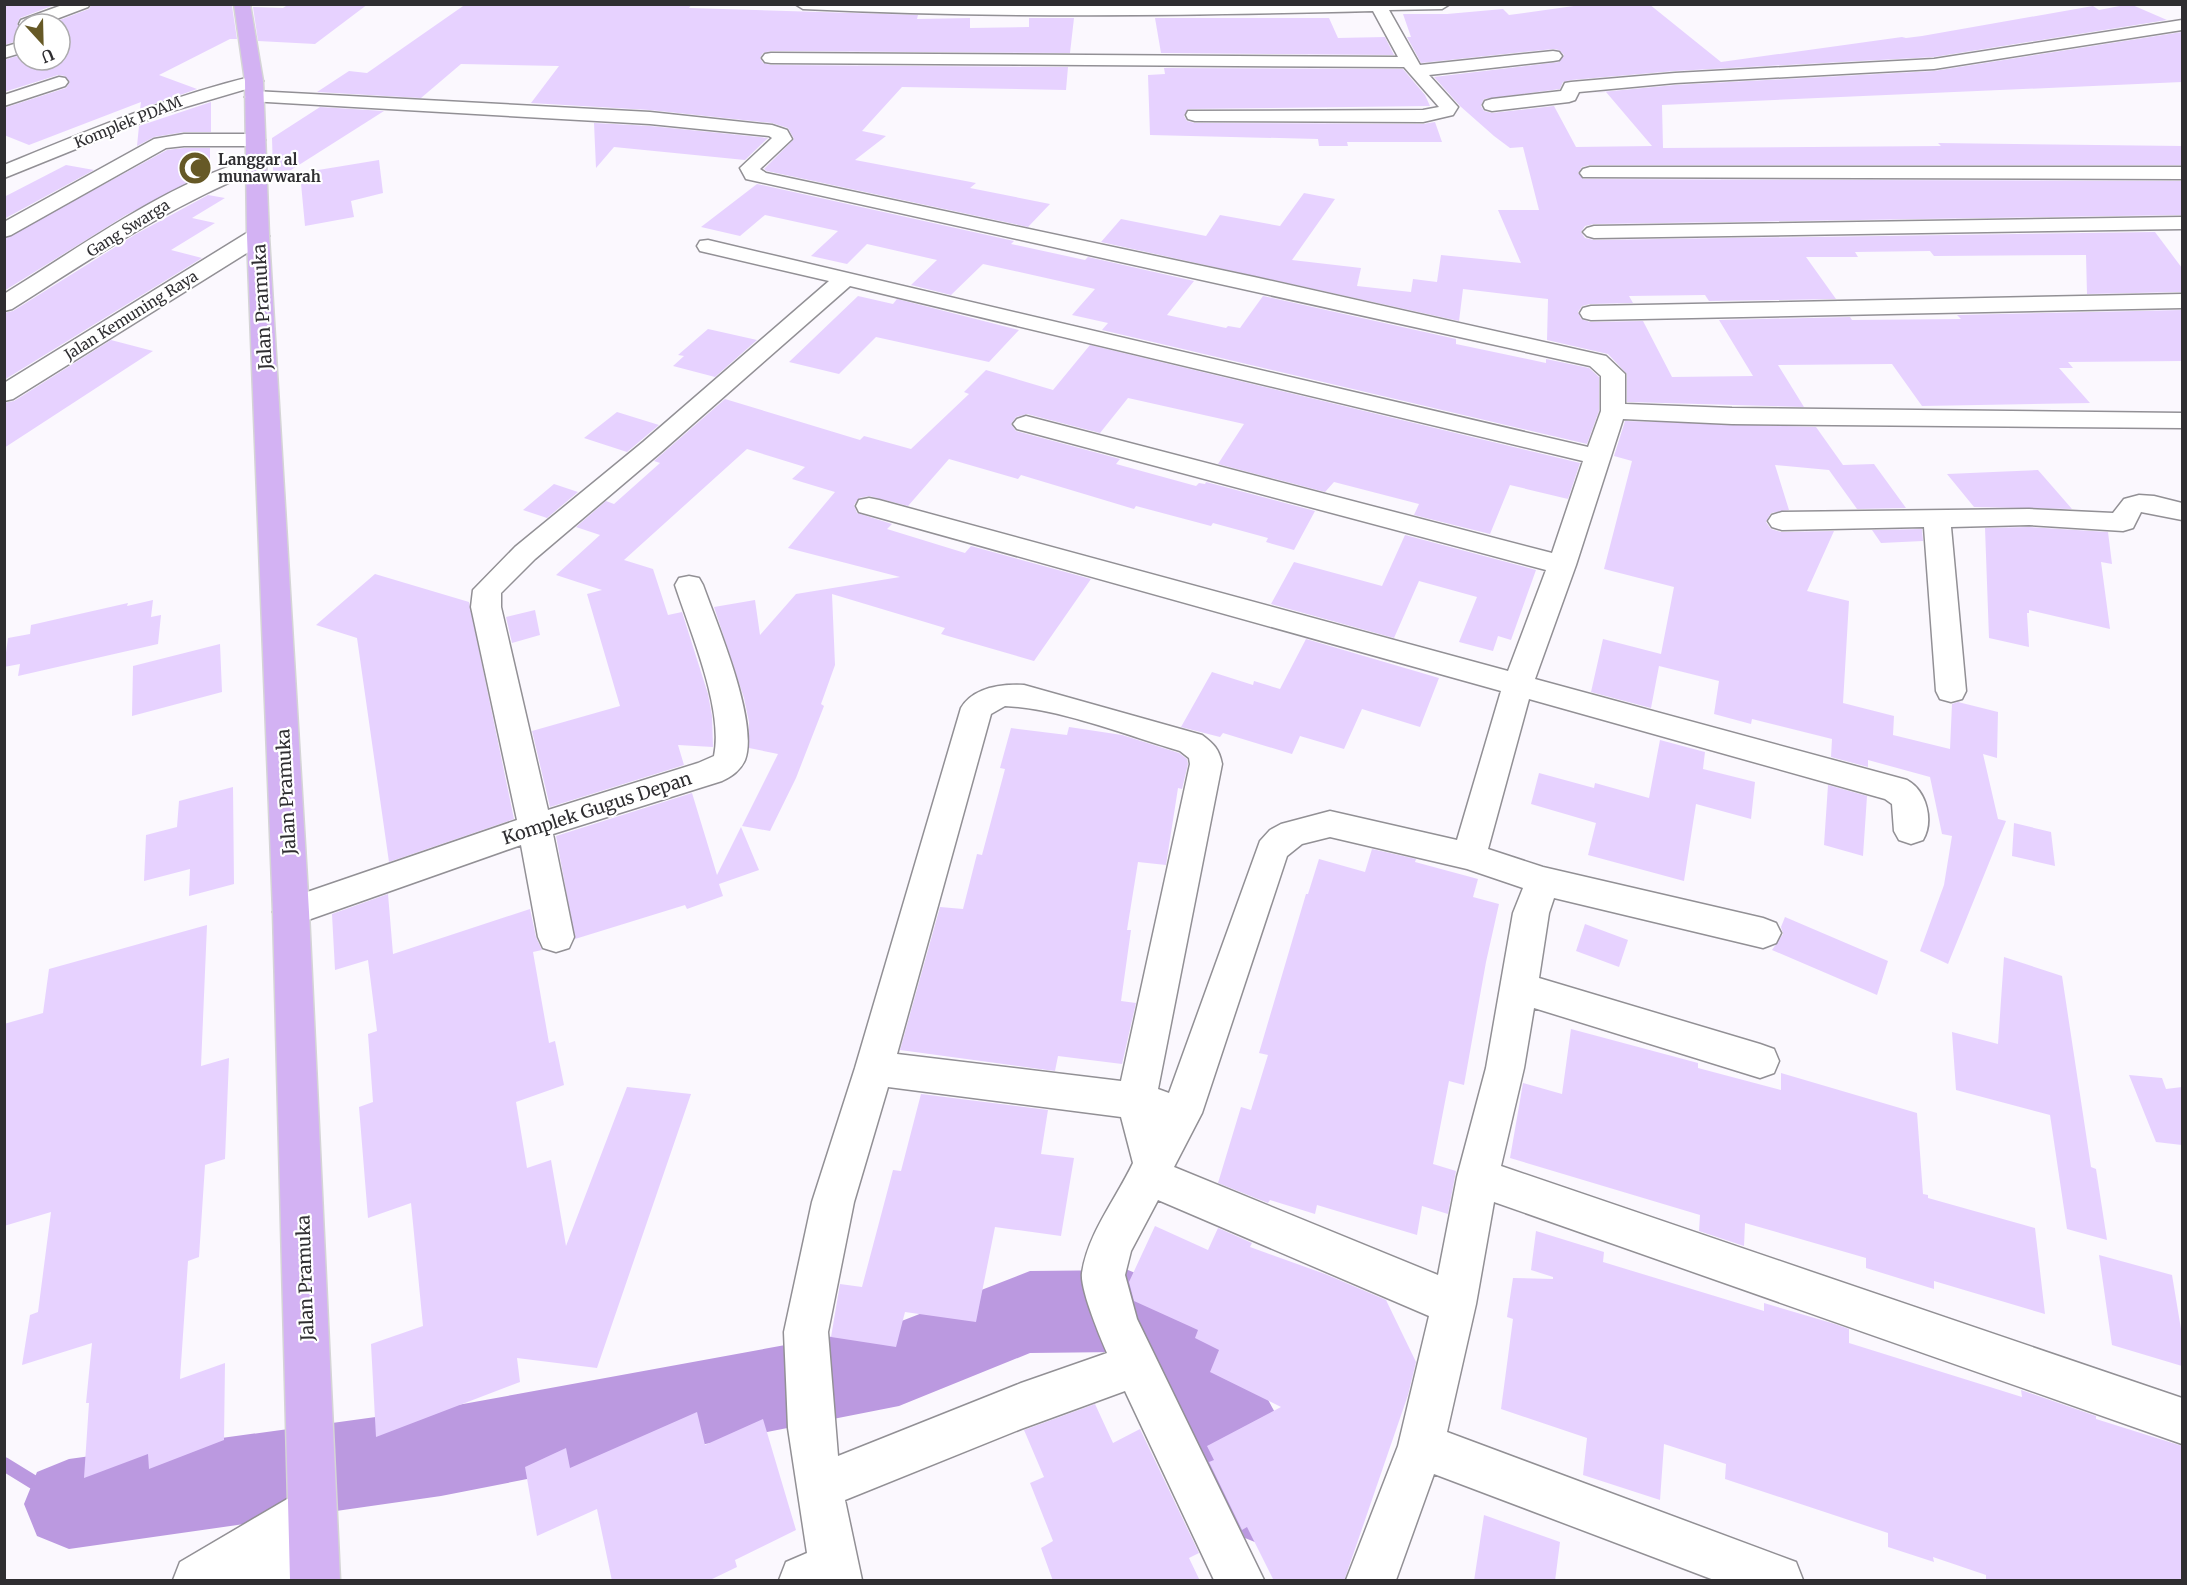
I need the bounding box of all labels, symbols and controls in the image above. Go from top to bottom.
north arrow [12,12,72,72]
text: U [38,44,57,67]
street label: Komplek PDAM [71,92,185,152]
mosque icon: Langgar al munawwarah [177,150,213,186]
place label: Langgar al munawwarah [218,150,321,186]
street label: Gang Swarga [83,195,173,261]
street label: Jalan Pramuka [247,243,277,372]
street label: Jalan Kemuning Raya [60,266,201,364]
street label: Jalan Pramuka [271,728,301,857]
street label: Komplek Gugus Depan [500,767,695,849]
street label: Jalan Pramuka [291,1214,319,1342]

